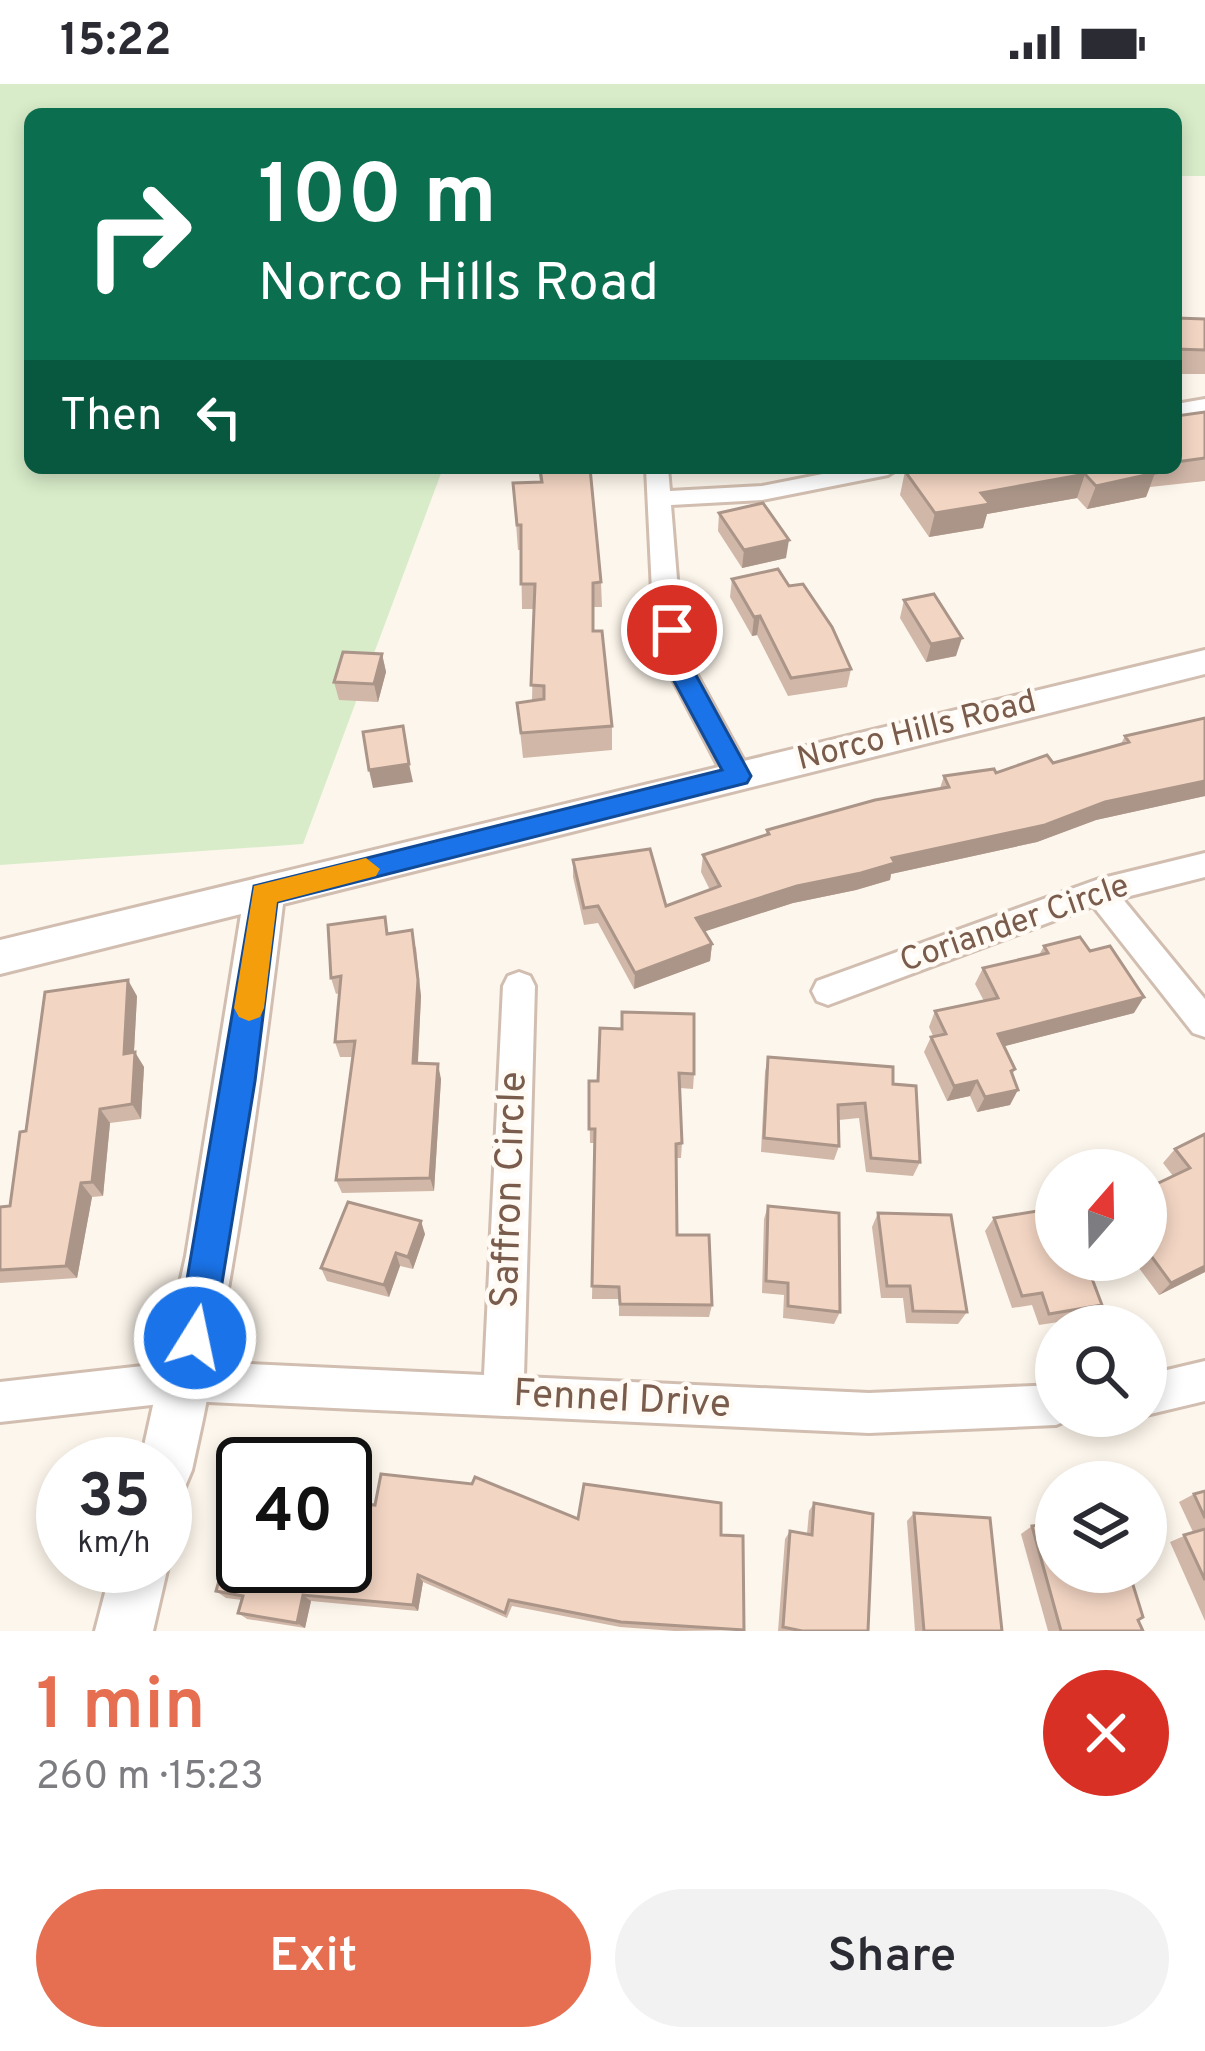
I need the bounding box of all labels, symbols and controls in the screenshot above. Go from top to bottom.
text: 15:22 [60,14,171,71]
text: 100 m [258,147,497,253]
icon: right [60,156,216,312]
text: Norco Hills Road [258,251,659,320]
icon: left [186,384,252,450]
text: Then [60,389,162,446]
pin [621,579,723,681]
icon: arrive [639,597,705,663]
street label: Norco Hills Road [793,682,1041,782]
street label: Coriander Circle [895,866,1135,984]
street label: Saffron Circle [482,1071,540,1309]
north arrow [1035,1149,1167,1281]
map controls [1035,1149,1167,1593]
position arrow [132,1275,258,1401]
button: search [1035,1305,1167,1437]
street label: Fennel Drive [512,1371,732,1431]
speed limit sign: 40 [216,1437,372,1593]
button: layers [1035,1461,1167,1593]
text: 35 [78,1462,150,1538]
text: km/h [78,1526,150,1563]
text: 1 min [36,1663,206,1755]
button: close [1043,1670,1169,1796]
text: 260 m · 15:23 [36,1754,264,1803]
button: Exit [36,1889,591,2027]
button: Share [615,1889,1169,2027]

